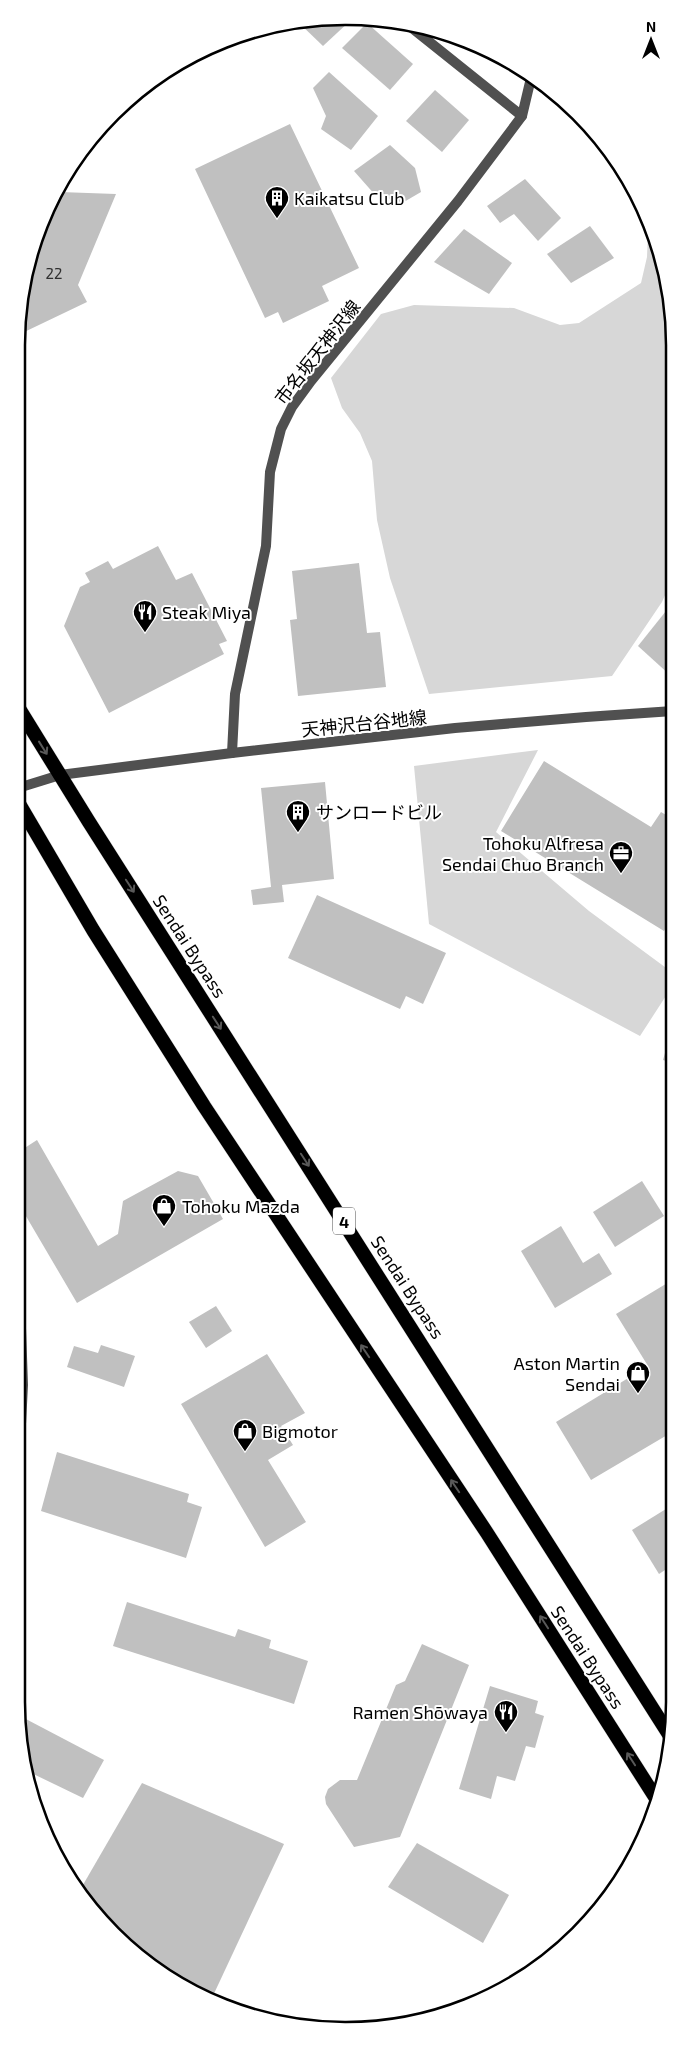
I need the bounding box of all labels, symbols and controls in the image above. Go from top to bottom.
north arrow [626,15,676,65]
text: N [646,18,656,35]
building icon: Kaikatsu Club [264,185,290,219]
place label: Kaikatsu Club [294,187,404,209]
house number: 22 [46,264,62,282]
street label: 市名坂天神沢線 [270,296,364,408]
restaurant icon: Steak Miya [132,599,158,633]
place label: Steak Miya [162,601,251,623]
street label: 天神沢台谷地線 [300,705,428,741]
one-way arrow [39,741,49,755]
building icon: サンロードビル [285,799,311,833]
place label: サンロードビル [316,801,442,823]
place label: Tohoku Alfresa Sendai Chuo Branch [442,832,604,875]
office icon: Tohoku Alfresa Sendai Chuo Branch [608,840,634,874]
one-way arrow [125,879,135,893]
street label: Sendai Bypass [149,890,231,1002]
one-way arrow [213,1015,223,1029]
one-way arrow [300,1152,310,1166]
shop icon: Tohoku Mazda [151,1193,177,1227]
place label: Tohoku Mazda [182,1195,300,1217]
road number: 4 [333,1208,355,1234]
street label: Sendai Bypass [367,1231,449,1343]
one-way arrow [360,1344,370,1358]
place label: Aston Martin Sendai [513,1352,620,1395]
shop icon: Aston Martin Sendai [625,1360,651,1394]
shop icon: Bigmotor [232,1418,258,1452]
place label: Bigmotor [262,1420,338,1442]
one-way arrow [450,1479,460,1493]
street label: Sendai Bypass [547,1601,629,1713]
one-way arrow [538,1615,549,1629]
restaurant icon: Ramen Shōwaya [493,1699,519,1733]
place label: Ramen Shōwaya [352,1701,488,1723]
one-way arrow [626,1752,636,1766]

